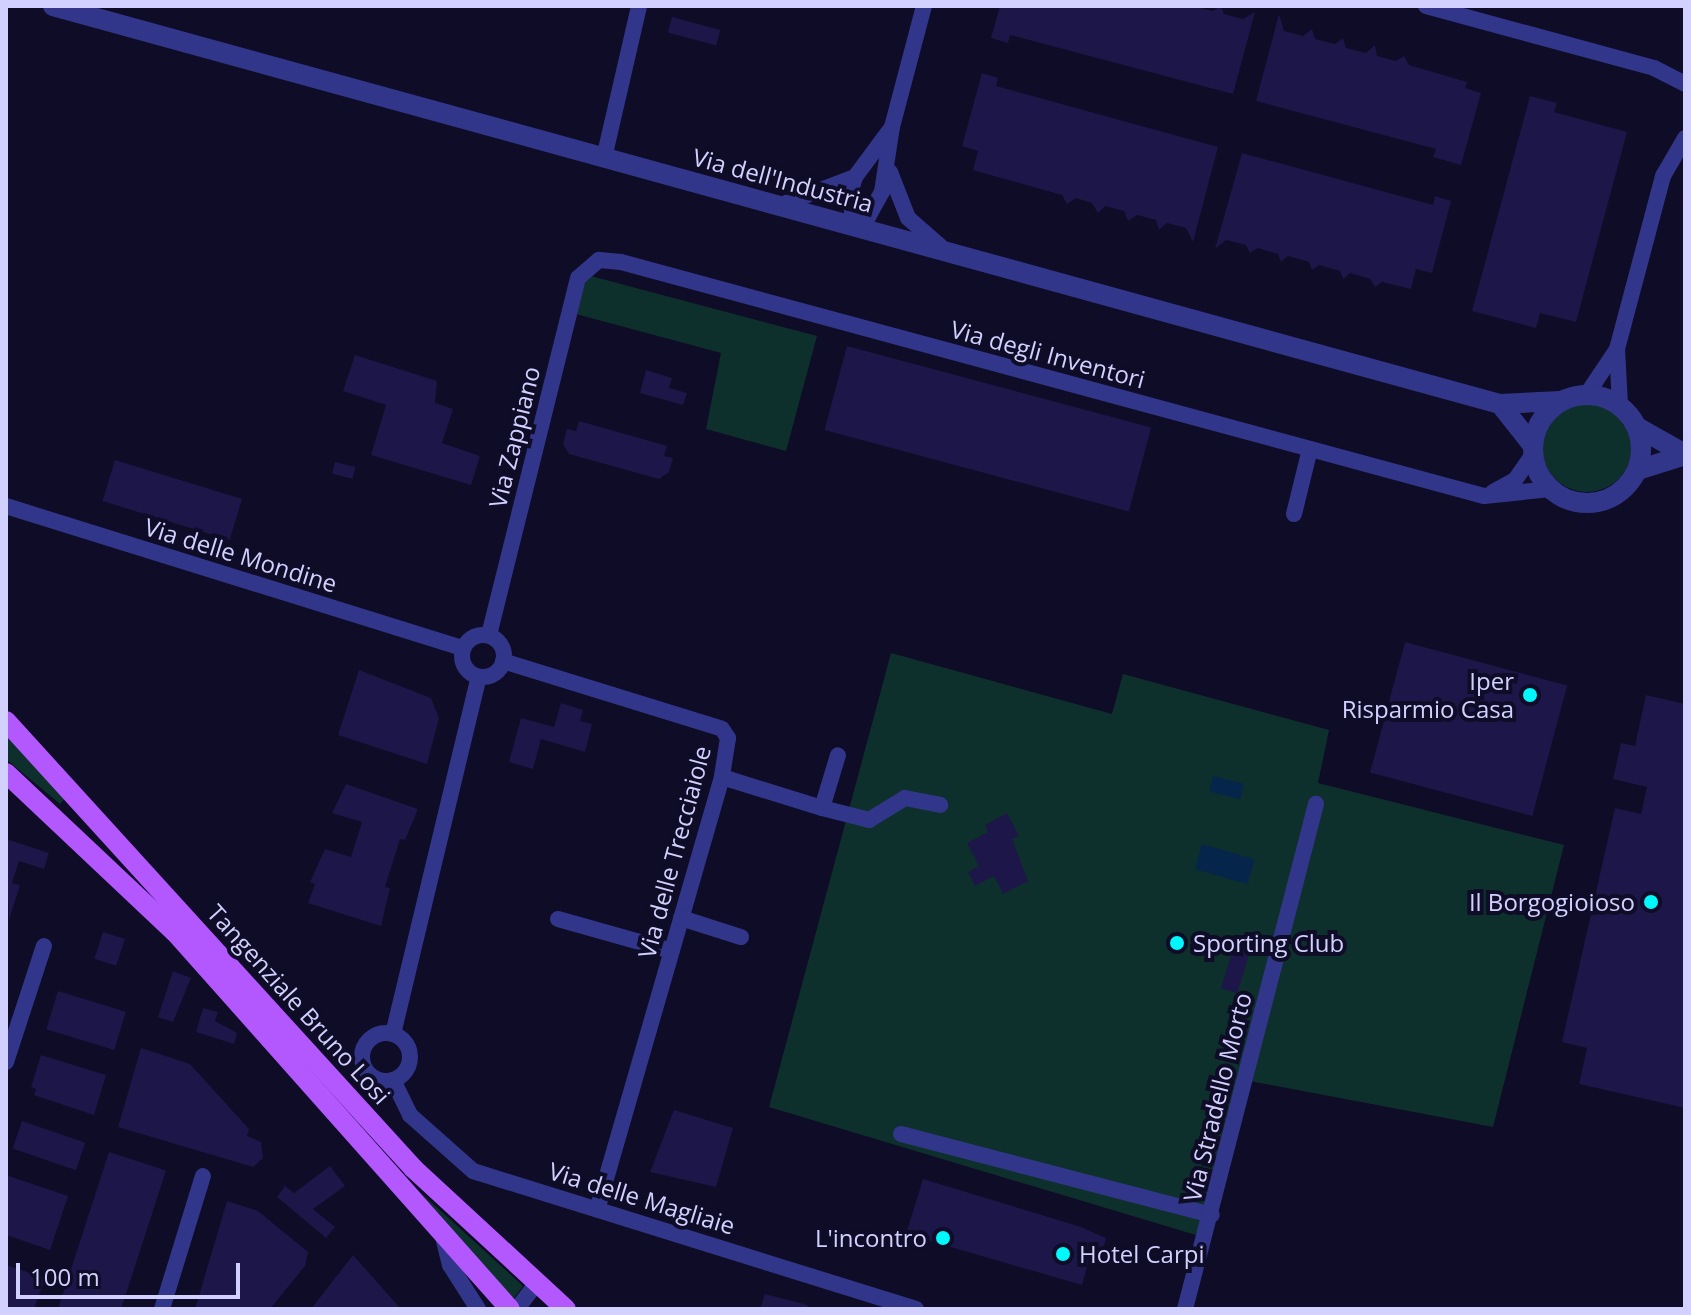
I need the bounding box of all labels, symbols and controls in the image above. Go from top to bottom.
street label: Via dell'Industria [690,142,876,218]
street label: Via degli Inventori [948,314,1148,394]
street label: Via Zappiano [482,363,546,511]
street label: Via delle Mondine [141,512,341,598]
place label: Iper Risparmio Casa [1342,667,1514,723]
marker: Iper Risparmio Casa [1521,686,1539,704]
street label: Via delle Trecciaiole [632,743,716,961]
place label: Il Borgogioioso [1469,888,1635,916]
marker: Il Borgogioioso [1642,893,1660,911]
street label: Tangenziale Bruno Losi [202,898,396,1110]
place label: Sporting Club [1193,929,1344,957]
marker: Sporting Club [1168,934,1186,952]
street label: Via Stradello Morto [1177,989,1257,1205]
street label: Via delle Magliaie [546,1156,738,1240]
place label: L'incontro [815,1224,927,1252]
marker: L'incontro [934,1229,952,1247]
place label: Hotel Carpi [1079,1240,1204,1268]
marker: Hotel Carpi [1054,1245,1072,1263]
scale bar [20,1247,244,1297]
text: 100 m [30,1260,100,1293]

